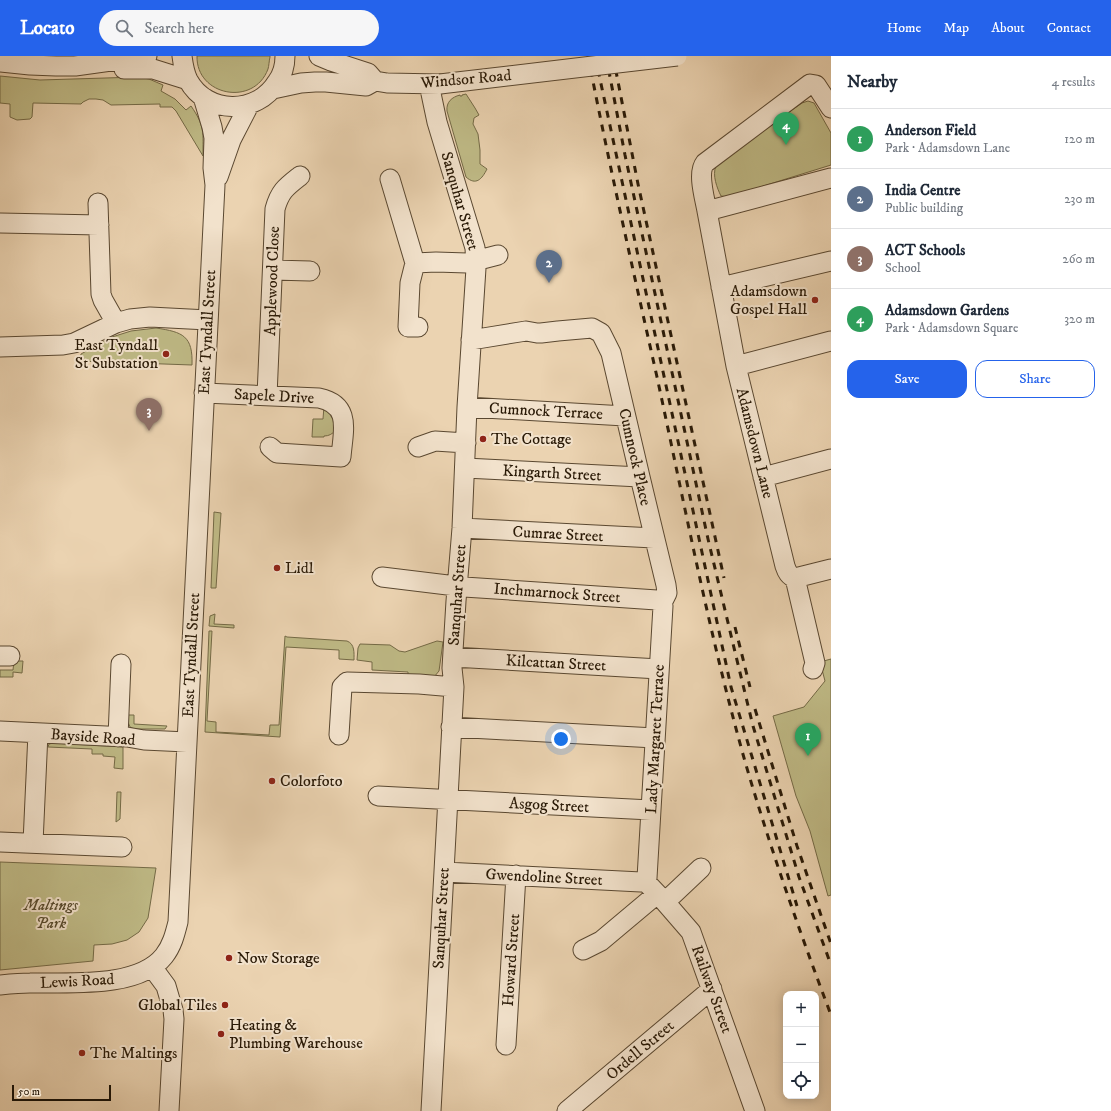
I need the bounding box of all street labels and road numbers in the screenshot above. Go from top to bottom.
street label: Windsor Road [419,65,512,93]
street label: Sanquhar Street [436,149,484,253]
street label: Applewood Close [260,225,284,336]
street label: East Tyndall Street [194,269,220,395]
street label: Sapele Drive [233,384,315,408]
street label: Adamsdown Lane [732,386,779,501]
street label: Cumnock Terrace [489,398,604,424]
street label: Cumnock Place [614,406,656,508]
street label: Kingarth Street [502,460,602,486]
street label: Cumrae Street [512,522,604,546]
street label: Sanquhar Street [443,544,471,646]
street label: Inchmarnock Street [493,579,621,607]
street label: East Tyndall Street [178,592,204,718]
street label: Kilcattan Street [505,650,607,676]
street label: Lady Margaret Terrace [641,663,669,814]
street label: Bayside Road [50,724,136,750]
street label: Asgog Street [508,793,590,817]
street label: Gwendoline Street [485,864,603,890]
street label: Sanquhar Street [428,867,454,969]
street label: Howard Street [498,913,524,1007]
street label: Railway Street [687,942,737,1036]
street label: Lewis Road [39,969,115,993]
street label: Ordell Street [602,1016,678,1084]

